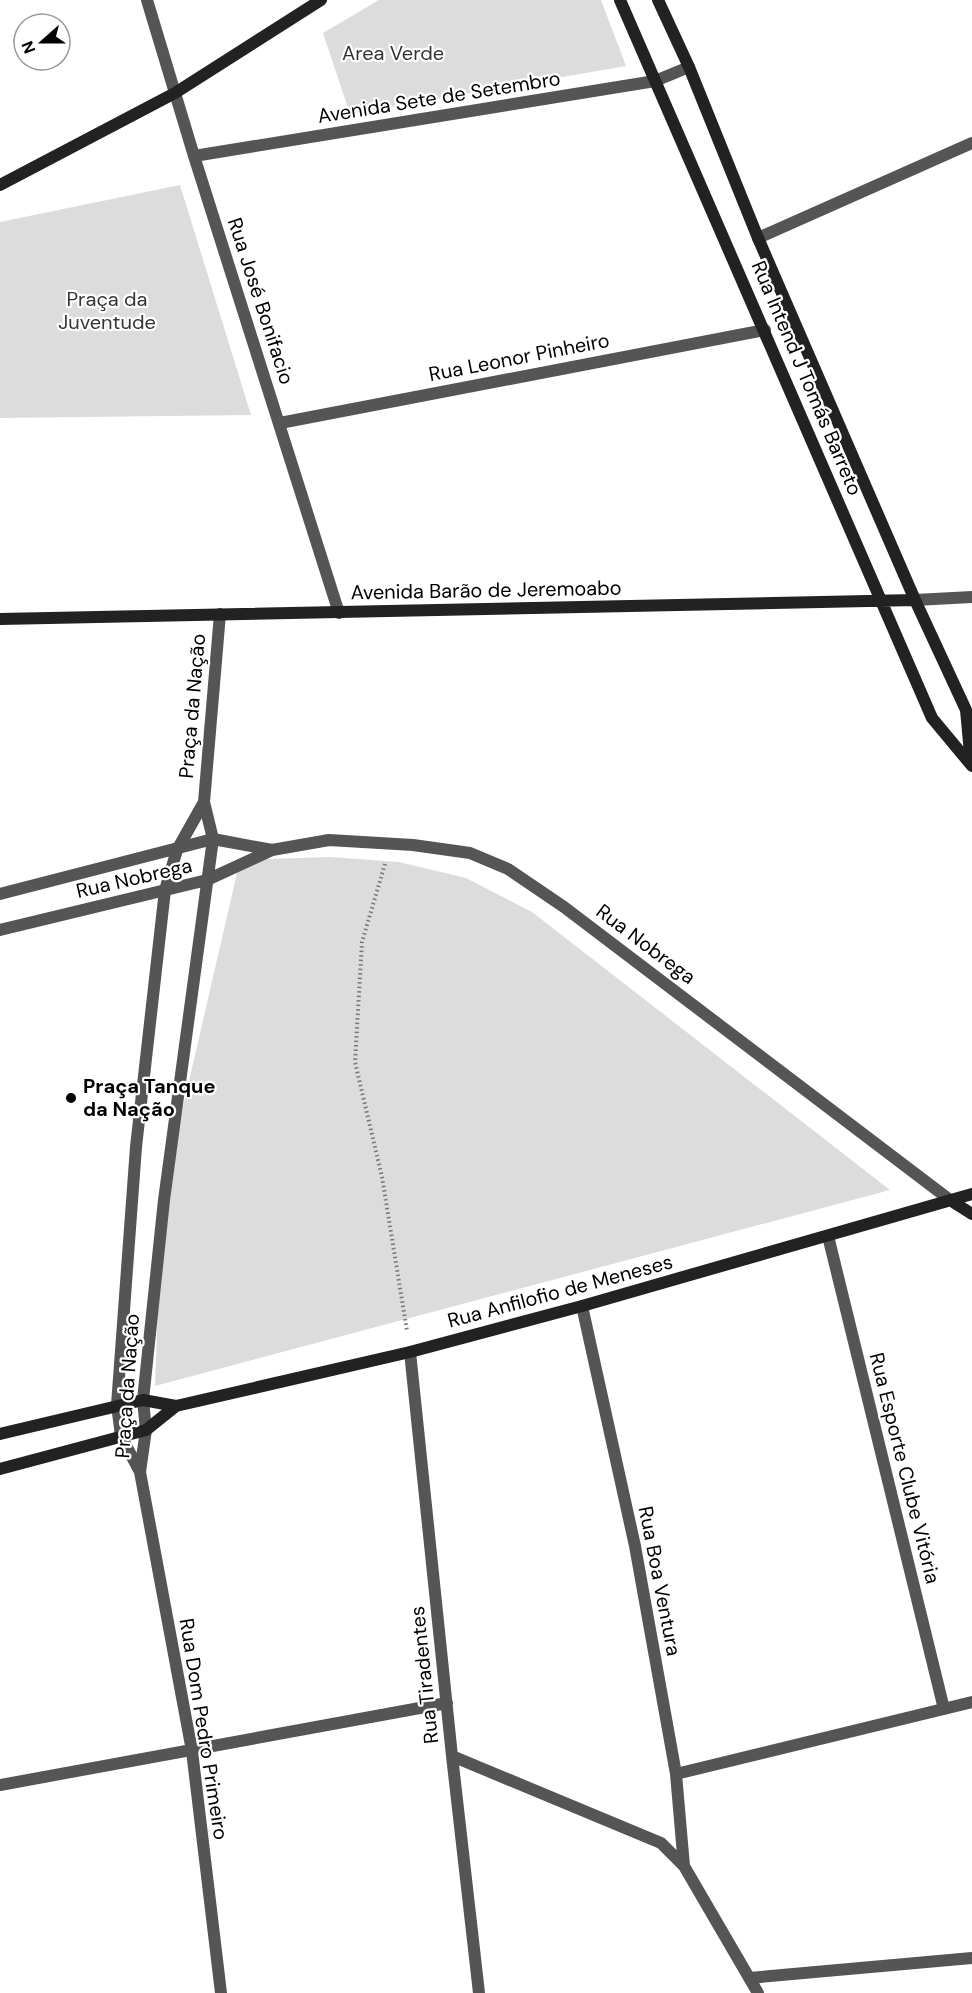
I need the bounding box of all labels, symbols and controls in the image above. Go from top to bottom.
north arrow [12,12,72,72]
text: N [17,38,40,56]
park label: Area Verde [342,40,444,66]
street label: Avenida Sete de Setembro [316,65,562,129]
street label: Rua José Bonifacio [222,214,300,388]
street label: Rua Intend J Tomás Barreto [746,257,868,499]
park label: Praça da Juventude [58,286,156,335]
street label: Rua Leonor Pinheiro [427,327,611,387]
street label: Avenida Barão de Jeremoabo [350,575,622,605]
street label: Praça da Nação [173,633,211,779]
street label: Rua Nobrega [74,852,194,904]
street label: Rua Nobrega [591,898,701,990]
place label: Praça Tanque da Nação [83,1073,215,1122]
marker: Praça Tanque da Nação [64,1091,78,1105]
street label: Rua Anfilofio de Meneses [445,1248,675,1334]
street label: Praça da Nação [109,1313,145,1459]
street label: Rua Esporte Clube Vitória [864,1350,946,1586]
street label: Rua Boa Ventura [633,1504,687,1658]
street label: Rua Tiradentes [404,1605,444,1745]
street label: Rua Dom Pedro Primeiro [174,1616,234,1842]

